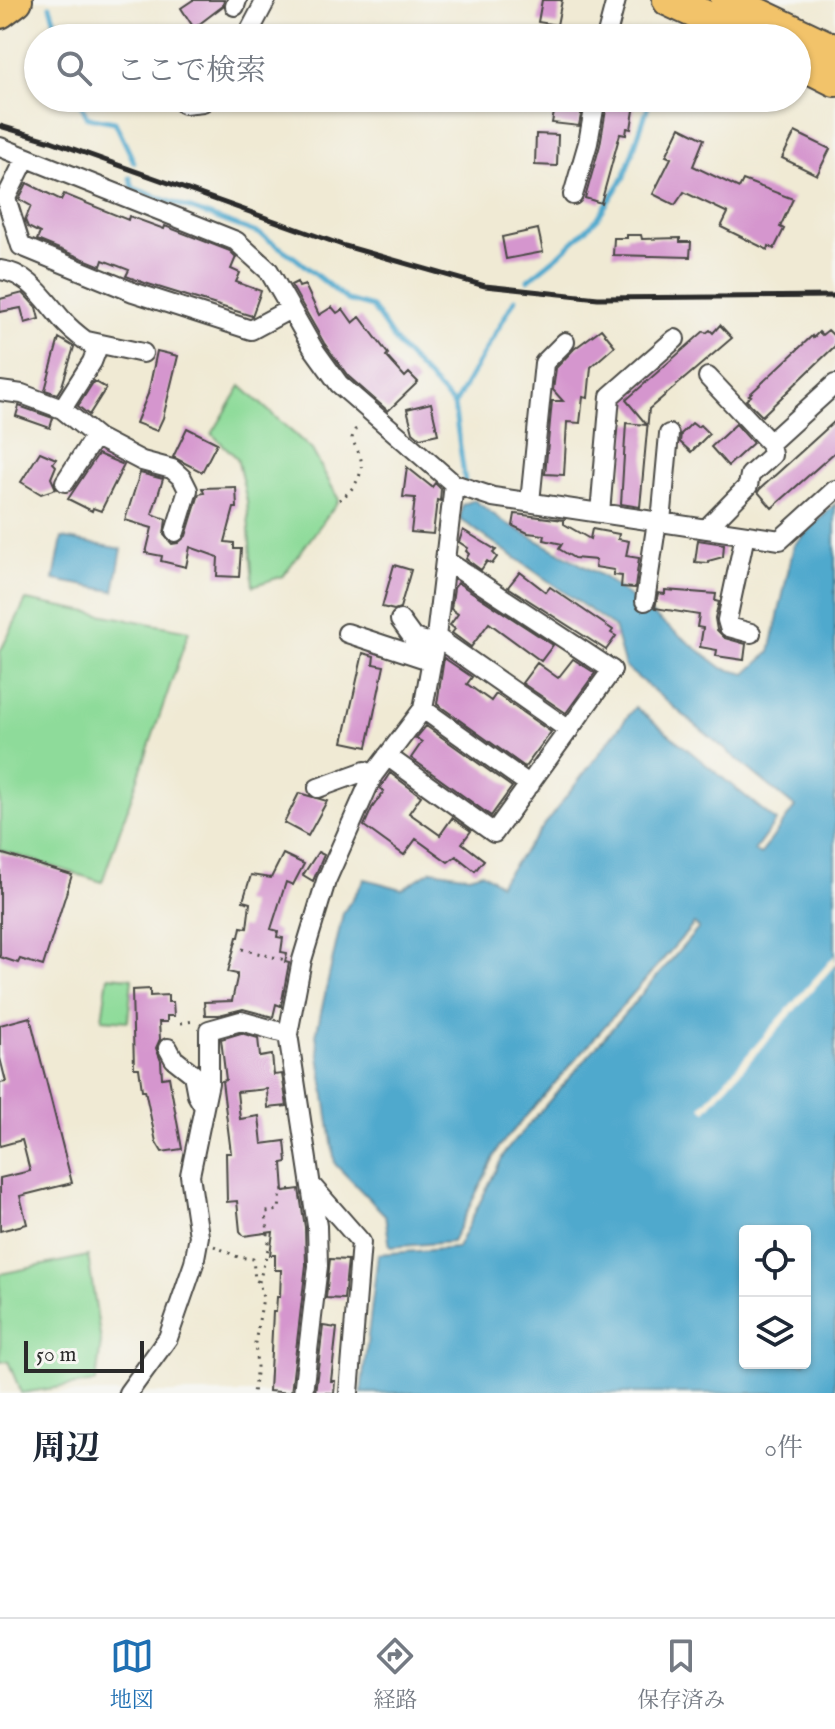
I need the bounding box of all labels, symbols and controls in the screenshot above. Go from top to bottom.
search box [24,24,811,112]
icon: search [52,46,96,90]
text: ここで検索 [116,53,266,91]
map controls [739,1225,811,1369]
button: locate [739,1225,811,1297]
button: layers [739,1297,811,1369]
scale bar [24,1337,144,1373]
text: 50 m [36,1341,77,1369]
text: 周辺 [32,1428,100,1471]
text: 0件 [764,1432,803,1465]
tab: 地図 [110,1634,154,1715]
tab: 経路 [373,1634,417,1715]
tab: 保存済み [637,1634,725,1715]

